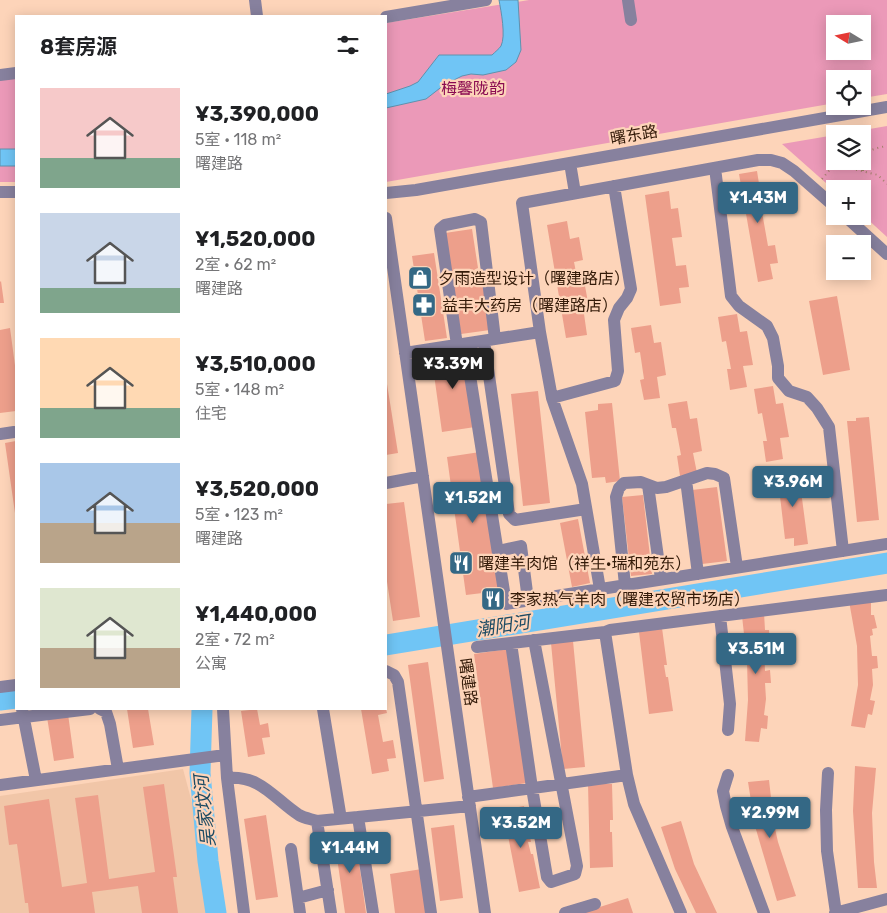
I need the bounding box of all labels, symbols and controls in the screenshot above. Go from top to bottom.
north arrow [826,15,871,60]
map controls [826,15,871,280]
icon: filters [334,31,362,59]
text: 8套房源 [40,34,117,59]
button: locate [826,70,871,115]
park label: 梅馨陇韵 [441,79,505,98]
text: ¥3,390,000 [195,101,319,126]
icon: home [80,108,140,168]
street label: 曙东路 [609,121,659,149]
button: layers [826,125,871,170]
text: 5室 · 118 m² [195,130,281,149]
text: 曙建路 [195,154,243,173]
button: + [826,180,871,225]
pin: ¥1.43M [717,182,799,224]
text: ¥1.43M [729,188,787,207]
text: ¥1,520,000 [195,226,316,251]
icon: home [80,233,140,293]
button: − [826,235,871,280]
text: 2室 · 62 m² [195,255,276,274]
shop icon: 夕雨造型设计（曙建路店） [407,265,433,291]
place label: 夕雨造型设计（曙建路店） [438,269,630,288]
text: 曙建路 [195,279,243,298]
pharmacy icon: 益丰大药房（曙建路店） [411,292,437,318]
place label: 益丰大药房（曙建路店） [442,296,618,315]
pin: ¥3.39M [412,348,494,390]
text: ¥3,510,000 [195,351,316,376]
text: ¥3.39M [423,354,483,373]
icon: home [80,358,140,418]
text: 5室 · 148 m² [195,380,284,399]
text: 住宅 [195,404,227,423]
pin: ¥3.96M [752,466,834,508]
text: ¥3.96M [763,472,823,491]
text: ¥3,520,000 [195,476,319,501]
pin: ¥1.52M [432,482,514,524]
icon: home [80,483,140,543]
text: ¥1.52M [444,488,502,507]
text: 5室 · 123 m² [195,505,283,524]
text: 曙建路 [195,529,243,548]
restaurant icon: 曙建羊肉馆（祥生·瑞和苑东） [448,550,474,576]
place label: 曙建羊肉馆（祥生·瑞和苑东） [478,554,691,573]
restaurant icon: 李家热气羊肉（曙建农贸市场店） [480,586,506,612]
place label: 李家热气羊肉（曙建农贸市场店） [510,590,750,609]
text: ¥1,440,000 [195,601,317,626]
icon: home [80,608,140,668]
water label: 潮阳河 [475,610,534,641]
text: 2室 · 72 m² [195,630,275,649]
pin: ¥3.51M [715,632,797,675]
text: ¥3.51M [727,639,785,658]
text: 公寓 [195,654,227,673]
street label: 曙建路 [455,657,481,707]
water label: 吴家坟河 [190,771,220,848]
pin: ¥2.99M [729,796,811,839]
text: ¥2.99M [740,803,800,822]
pin: ¥3.52M [480,806,562,849]
text: ¥3.52M [491,813,551,832]
pin: ¥1.44M [309,832,391,874]
text: ¥1.44M [321,838,379,857]

